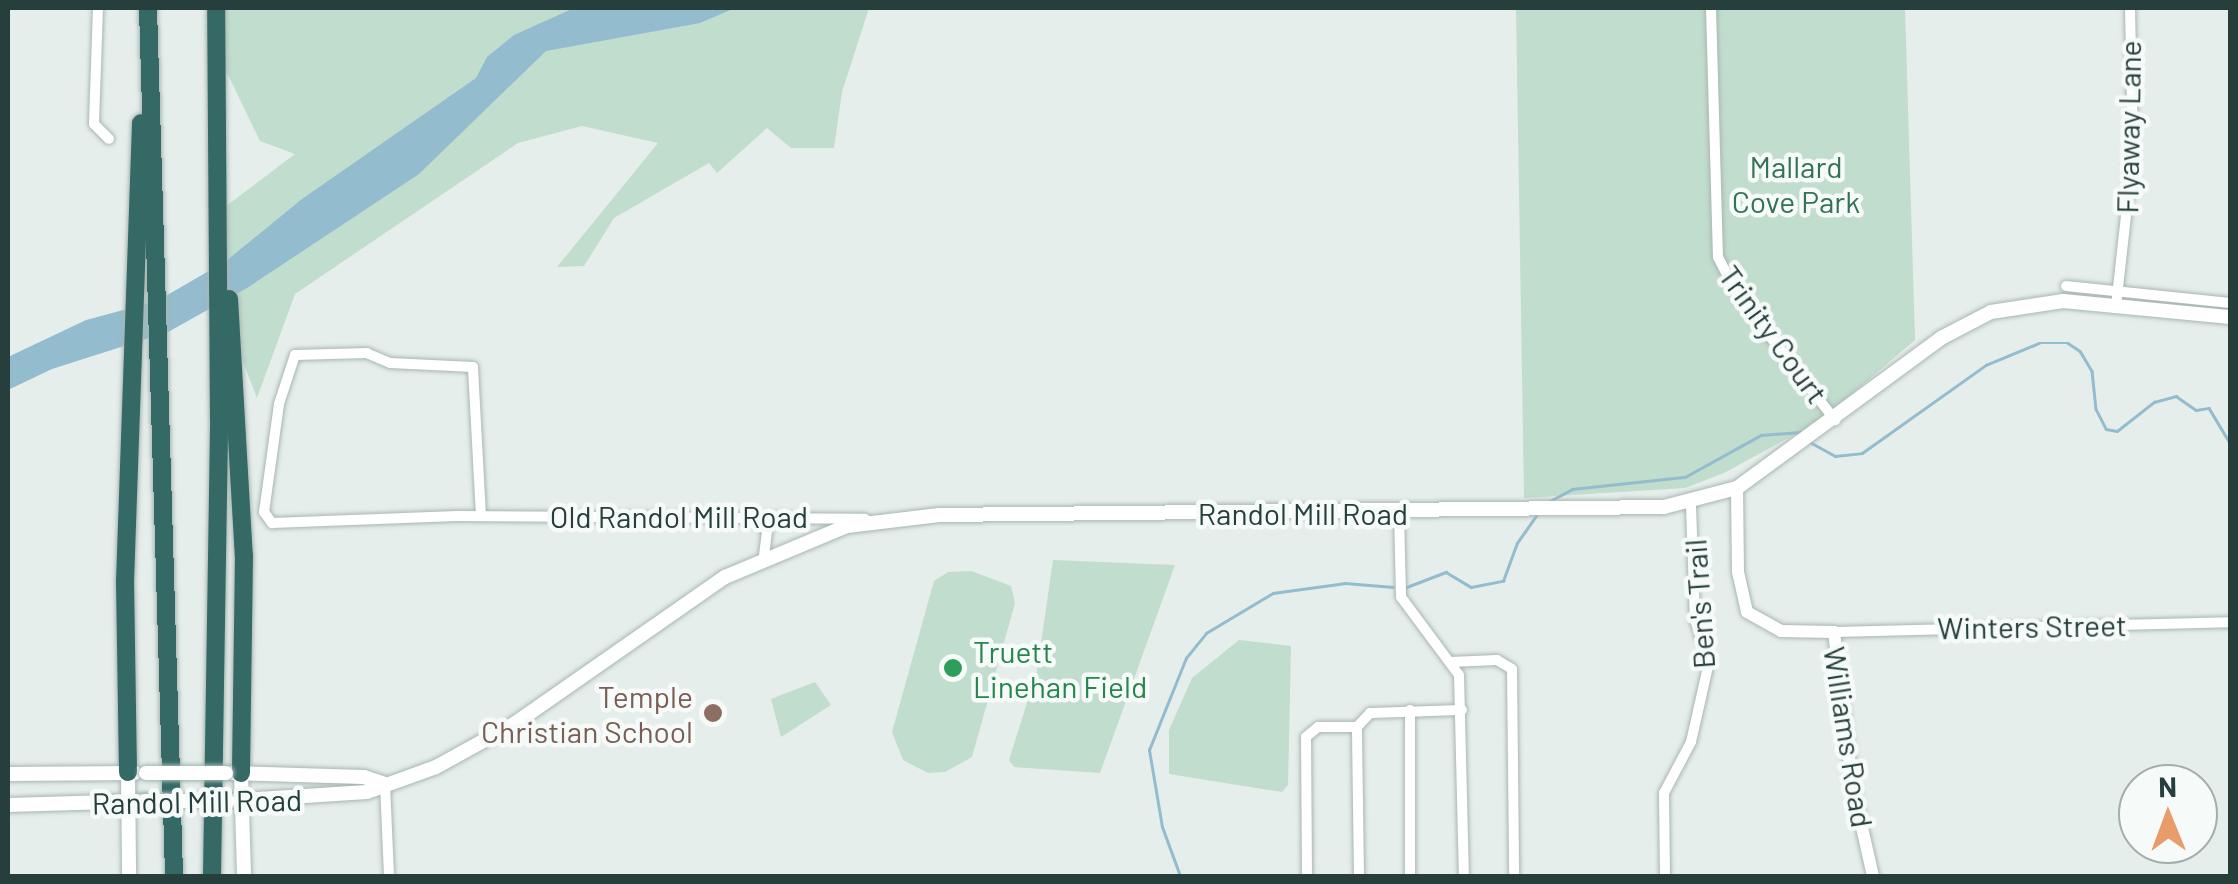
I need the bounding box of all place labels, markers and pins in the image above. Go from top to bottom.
place label: Truett Linehan Field [973,633,1147,704]
marker: Truett Linehan Field [942,657,964,679]
place label: Temple Christian School [481,678,693,748]
marker: Temple Christian School [702,702,724,724]

